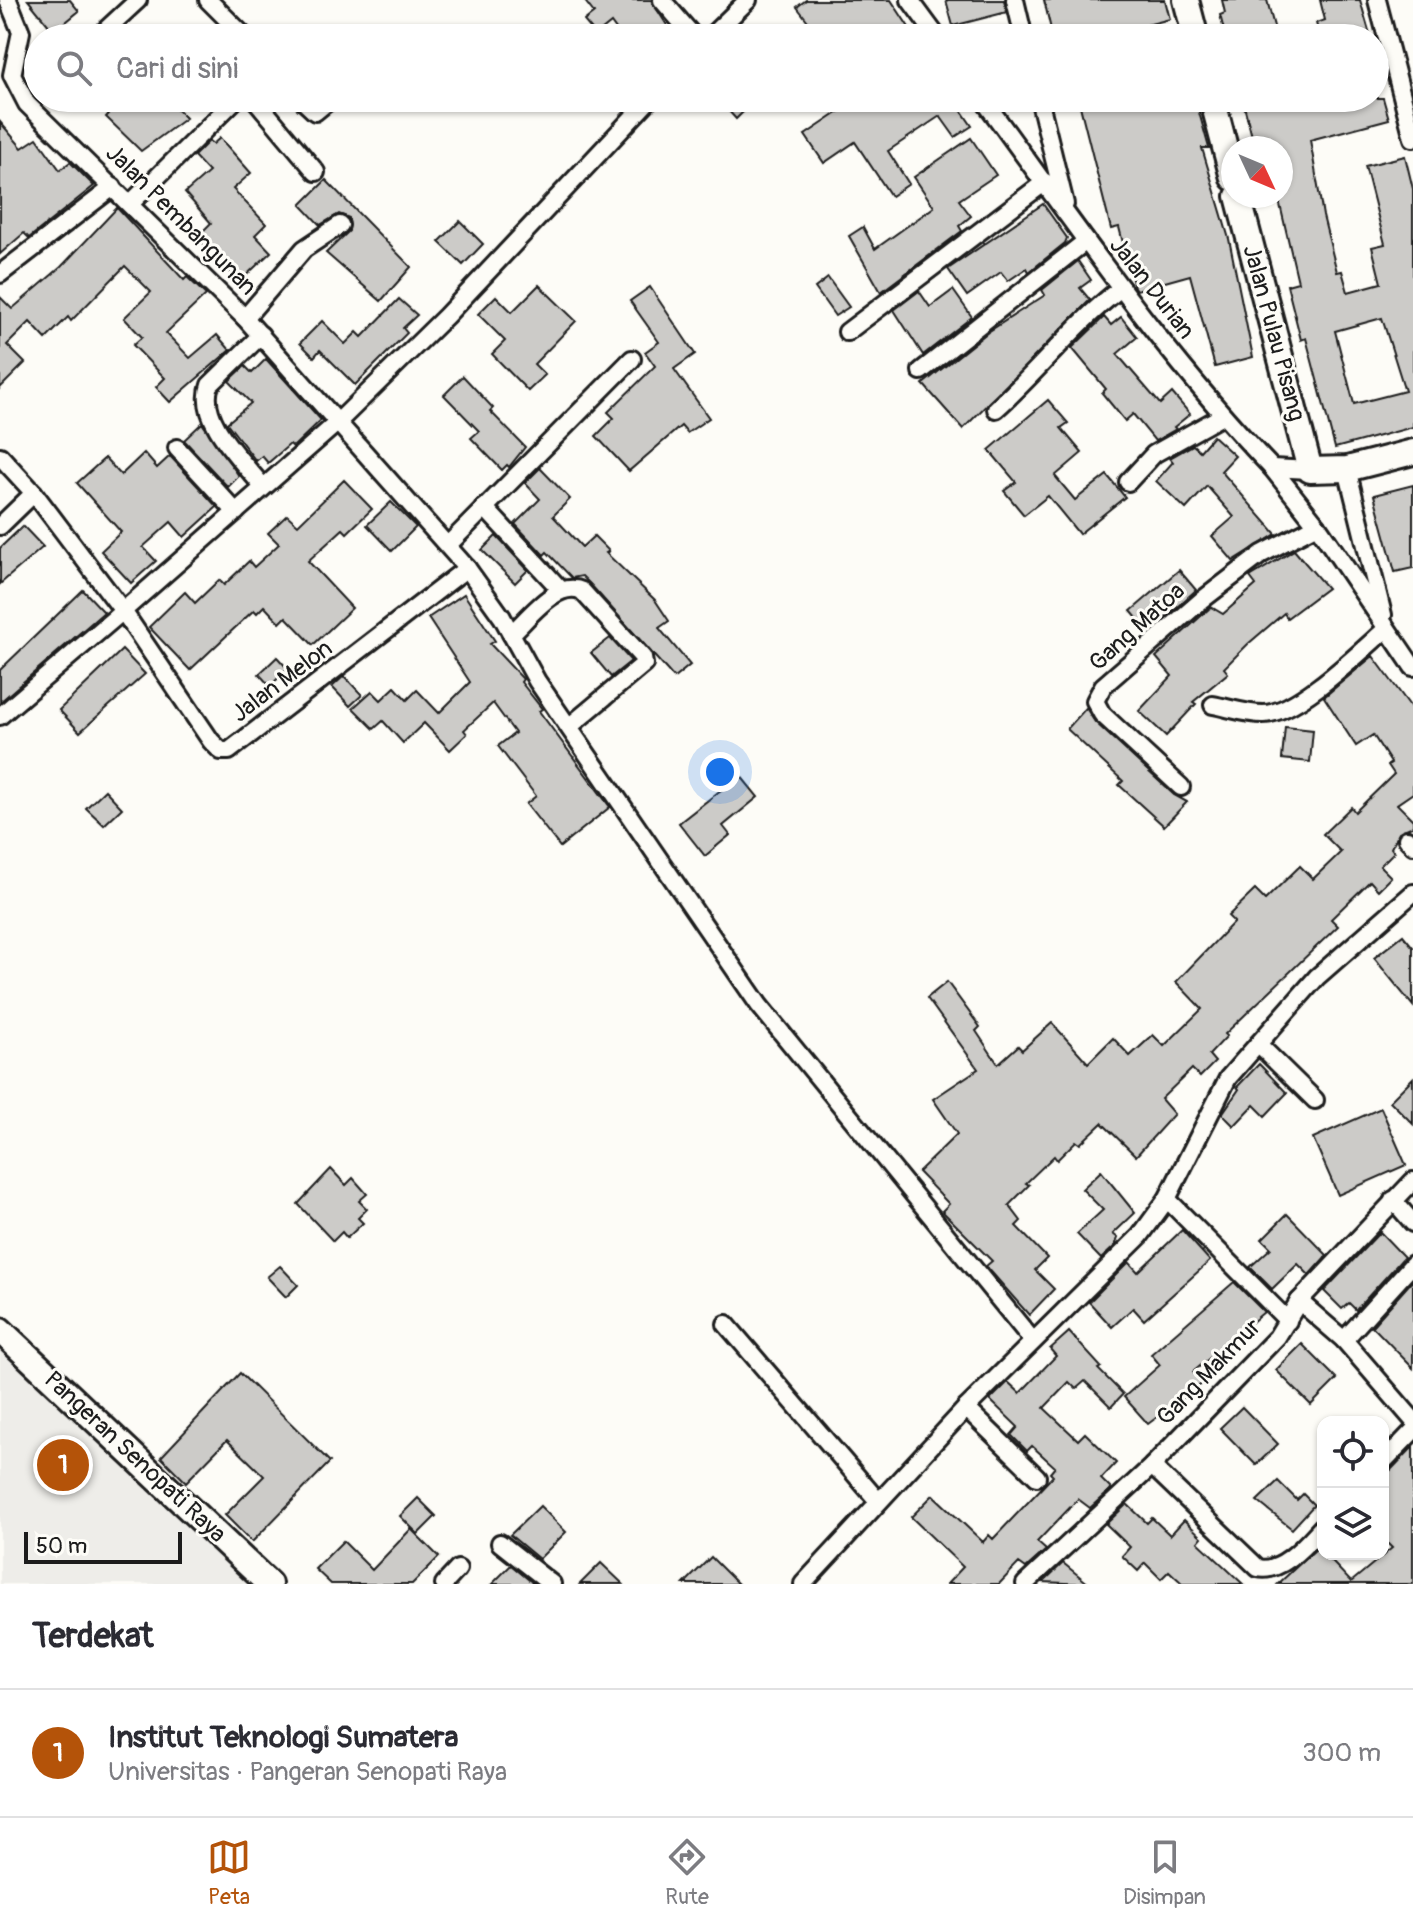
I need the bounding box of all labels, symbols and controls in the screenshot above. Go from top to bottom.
search box [24,24,1389,112]
icon: search [52,46,96,90]
text: Cari di sini [116,50,238,87]
north arrow [1221,136,1293,208]
street label: Jalan Pembangunan [100,139,262,301]
street label: Jalan Durian [1103,231,1201,345]
street label: Jalan Pulau Pisang [1237,242,1311,424]
street label: Gang Matoa [1083,577,1191,677]
street label: Jalan Melon [226,634,338,728]
your location [700,752,740,792]
street label: Gang Makmur [1151,1312,1268,1432]
street label: Pangeran Senopati Raya [38,1365,232,1549]
map controls [1317,1416,1389,1560]
button: locate [1317,1416,1389,1488]
pin: 1 [37,1435,89,1495]
button: layers [1317,1488,1389,1560]
scale bar [24,1528,182,1564]
text: 50 m [36,1532,87,1560]
text: Terdekat [32,1615,153,1658]
text: Institut Teknologi Sumatera [108,1719,458,1756]
text: 1 [53,1737,63,1769]
text: 300 m [1302,1737,1381,1769]
text: Universitas · Pangeran Senopati Raya [108,1756,507,1788]
tab: Peta [207,1835,251,1911]
tab: Rute [665,1835,709,1911]
tab: Disimpan [1123,1835,1206,1911]

